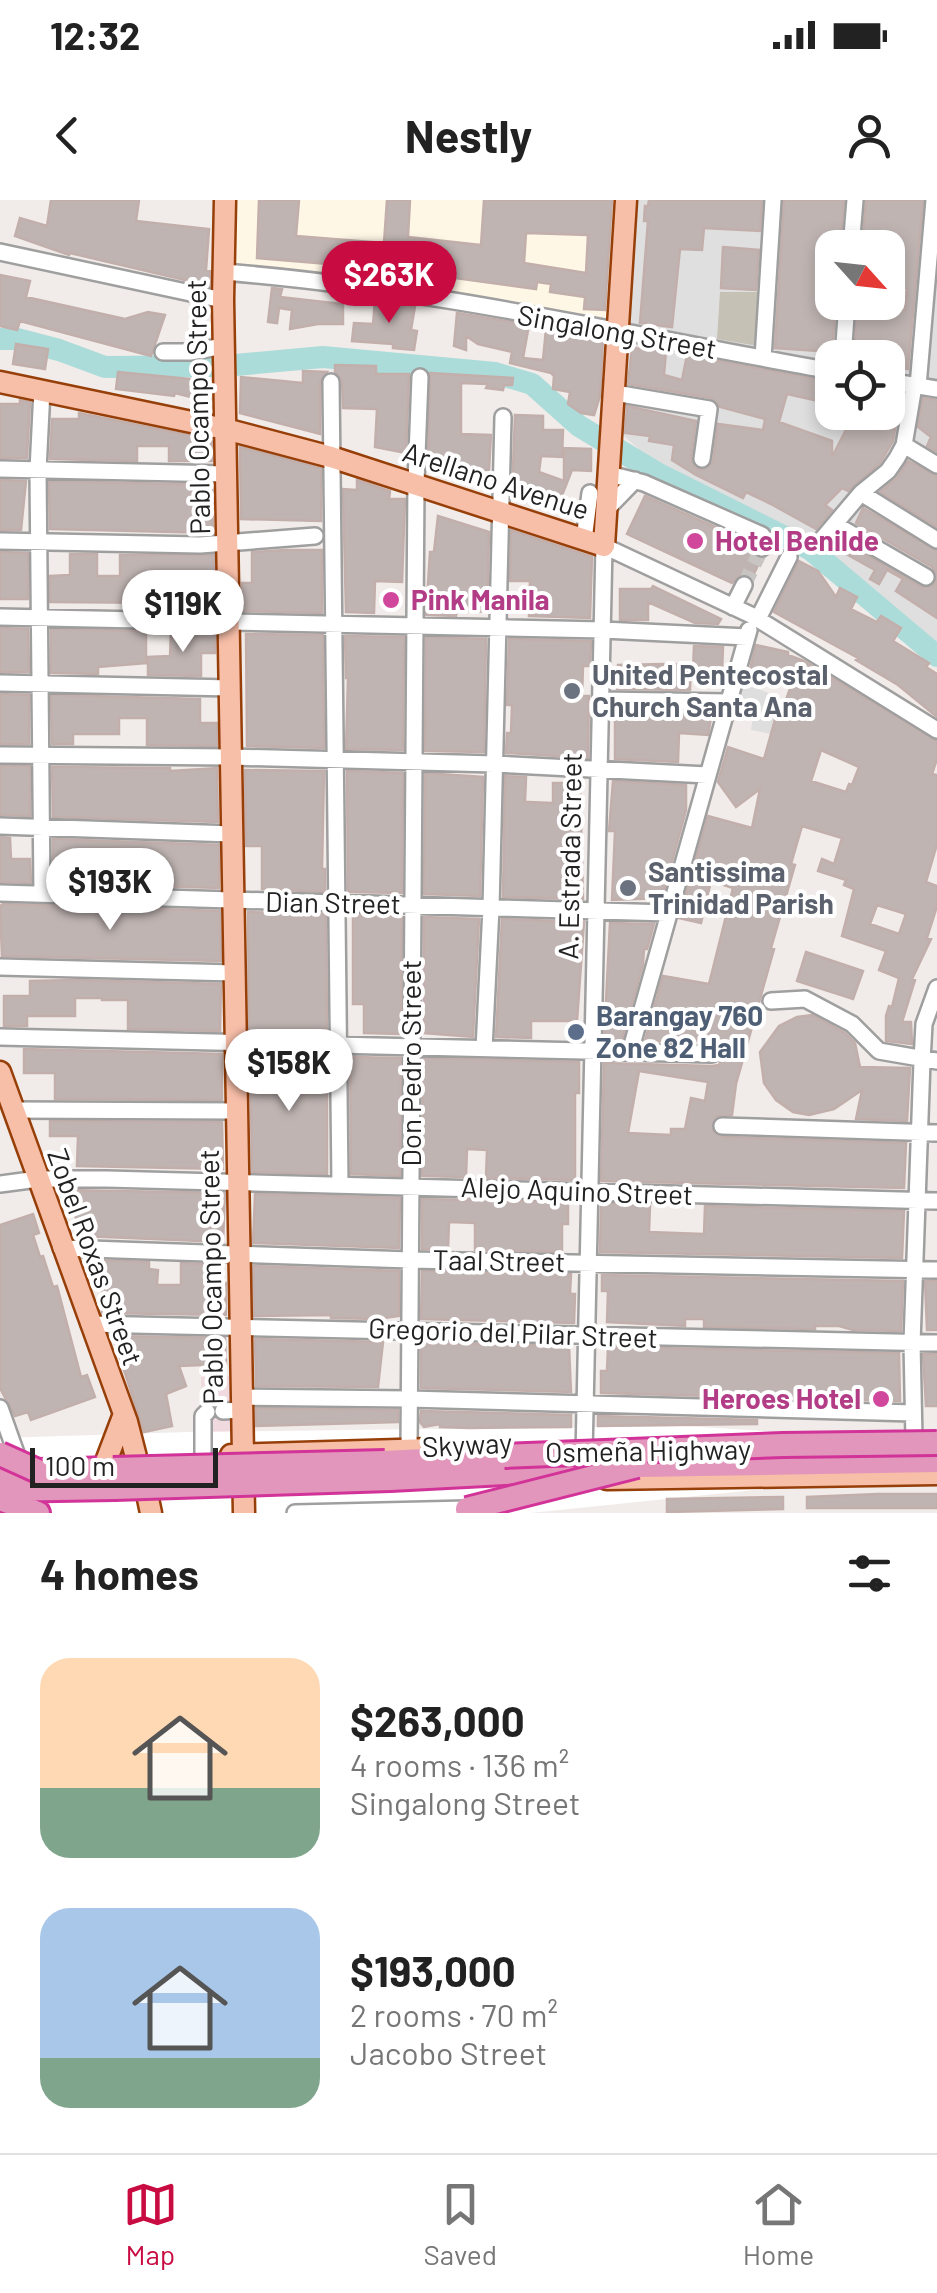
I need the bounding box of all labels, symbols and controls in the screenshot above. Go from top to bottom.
text: 12:32 [50,12,140,58]
icon: back [40,108,95,163]
text: Nestly [405,108,532,162]
icon: person [842,108,897,163]
north arrow [815,230,905,320]
map controls [815,230,905,430]
pin: $263K [319,241,459,326]
text: $263K [344,254,434,292]
street label: Pablo Ocampo Street [178,279,216,535]
street label: Singalong Street [515,297,719,365]
button: locate [815,340,905,430]
street label: Arellano Avenue [399,434,594,526]
place label: Hotel Benilde [715,523,879,557]
marker: Hotel Benilde [684,530,706,552]
pin: $119K [113,570,253,655]
place label: Pink Manila [411,582,550,616]
text: $119K [144,583,222,621]
marker: Pink Manila [380,589,402,611]
place label: United Pentecostal Church Santa Ana [592,657,828,723]
marker: United Pentecostal Church Santa Ana [561,680,583,702]
street label: A. Estrada Street [550,752,588,960]
pin: $193K [40,848,180,933]
place label: Santissima Trinidad Parish [648,854,834,920]
text: $193K [68,861,152,899]
marker: Santissima Trinidad Parish [617,877,639,899]
street label: Dian Street [265,884,401,920]
street label: Don Pedro Street [393,960,427,1166]
place label: Barangay 760 Zone 82 Hall [596,998,763,1064]
marker: Barangay 760 Zone 82 Hall [565,1021,587,1043]
pin: $158K [219,1029,359,1114]
text: $158K [247,1042,331,1080]
street label: Zobel Roxas Street [41,1144,151,1370]
street label: Pablo Ocampo Street [191,1149,229,1405]
street label: Alejo Aquino Street [460,1169,694,1211]
street label: Taal Street [432,1242,566,1278]
street label: Gregorio del Pilar Street [368,1310,658,1354]
place label: Heroes Hotel [702,1381,861,1415]
marker: Heroes Hotel [870,1388,892,1410]
street label: Skyway [421,1425,513,1463]
street label: Osmeña Highway [545,1431,751,1469]
scale bar [30,1443,218,1488]
text: 100 m [45,1448,115,1482]
icon: filters [842,1546,897,1601]
text: 4 homes [40,1548,199,1598]
text: $263,000 [350,1695,525,1745]
icon: home [120,1698,240,1818]
text: 4 rooms · 136 m² [350,1745,569,1783]
text: Singalong Street [350,1783,581,1821]
text: $193,000 [350,1945,516,1995]
icon: home [120,1948,240,2068]
text: 2 rooms · 70 m² [350,1995,558,2033]
text: Jacobo Street [350,2033,547,2071]
tab: Map [123,2177,178,2271]
tab: Saved [424,2177,497,2271]
tab: Home [743,2177,814,2271]

